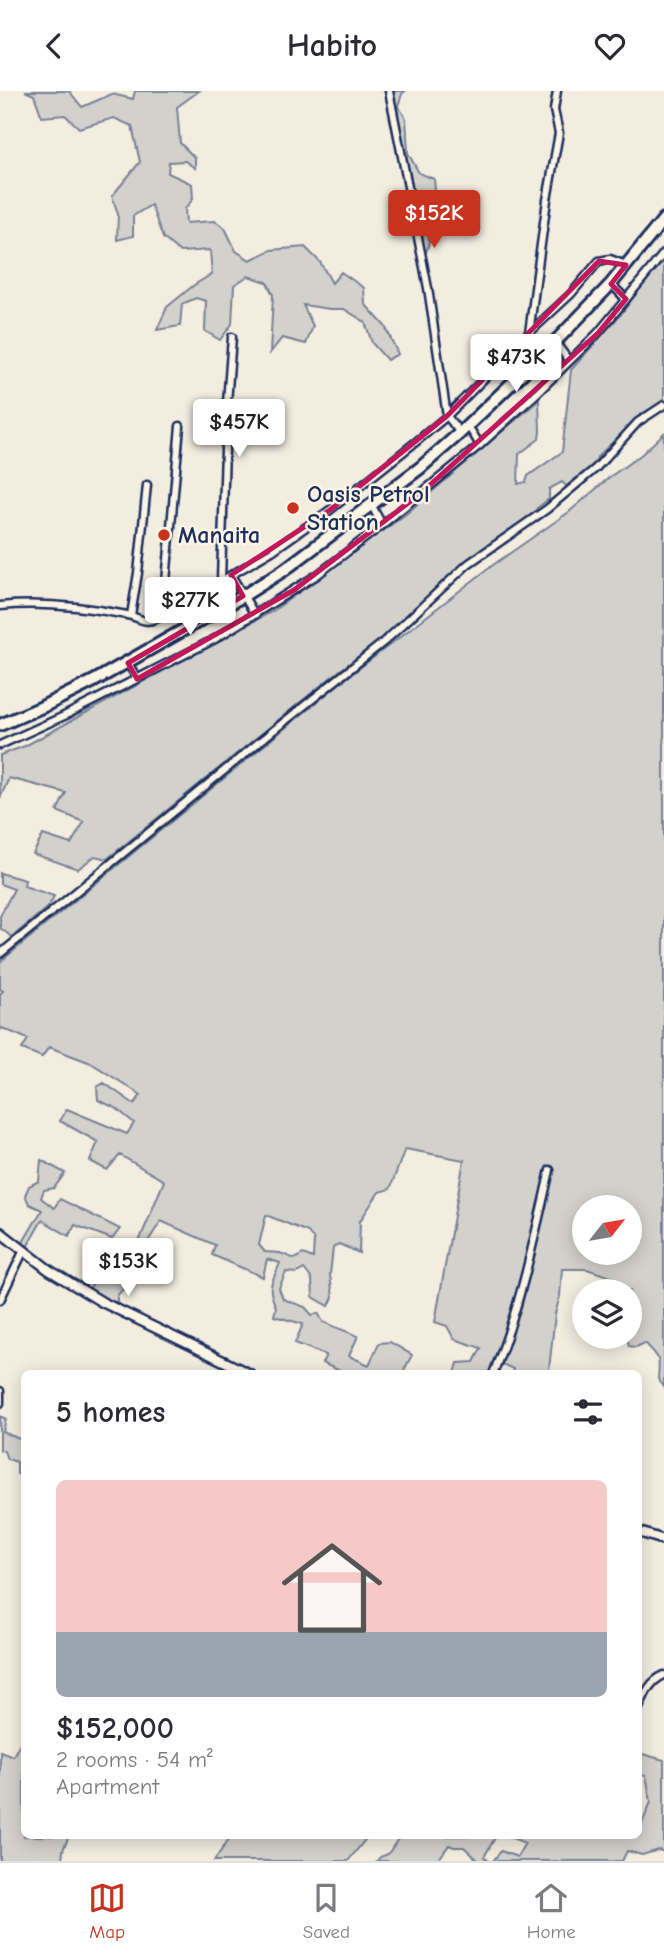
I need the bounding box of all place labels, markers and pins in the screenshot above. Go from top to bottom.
pin: $152K [385,191,483,250]
pin: $473K [467,335,565,394]
pin: $457K [190,399,288,459]
place label: Oasis Petrol Station [307,480,430,536]
marker: Oasis Petrol Station [285,500,301,516]
place label: Manaita [178,521,260,549]
marker: Manaita [156,527,172,543]
pin: $277K [141,577,239,637]
pin: $153K [79,1239,177,1298]

